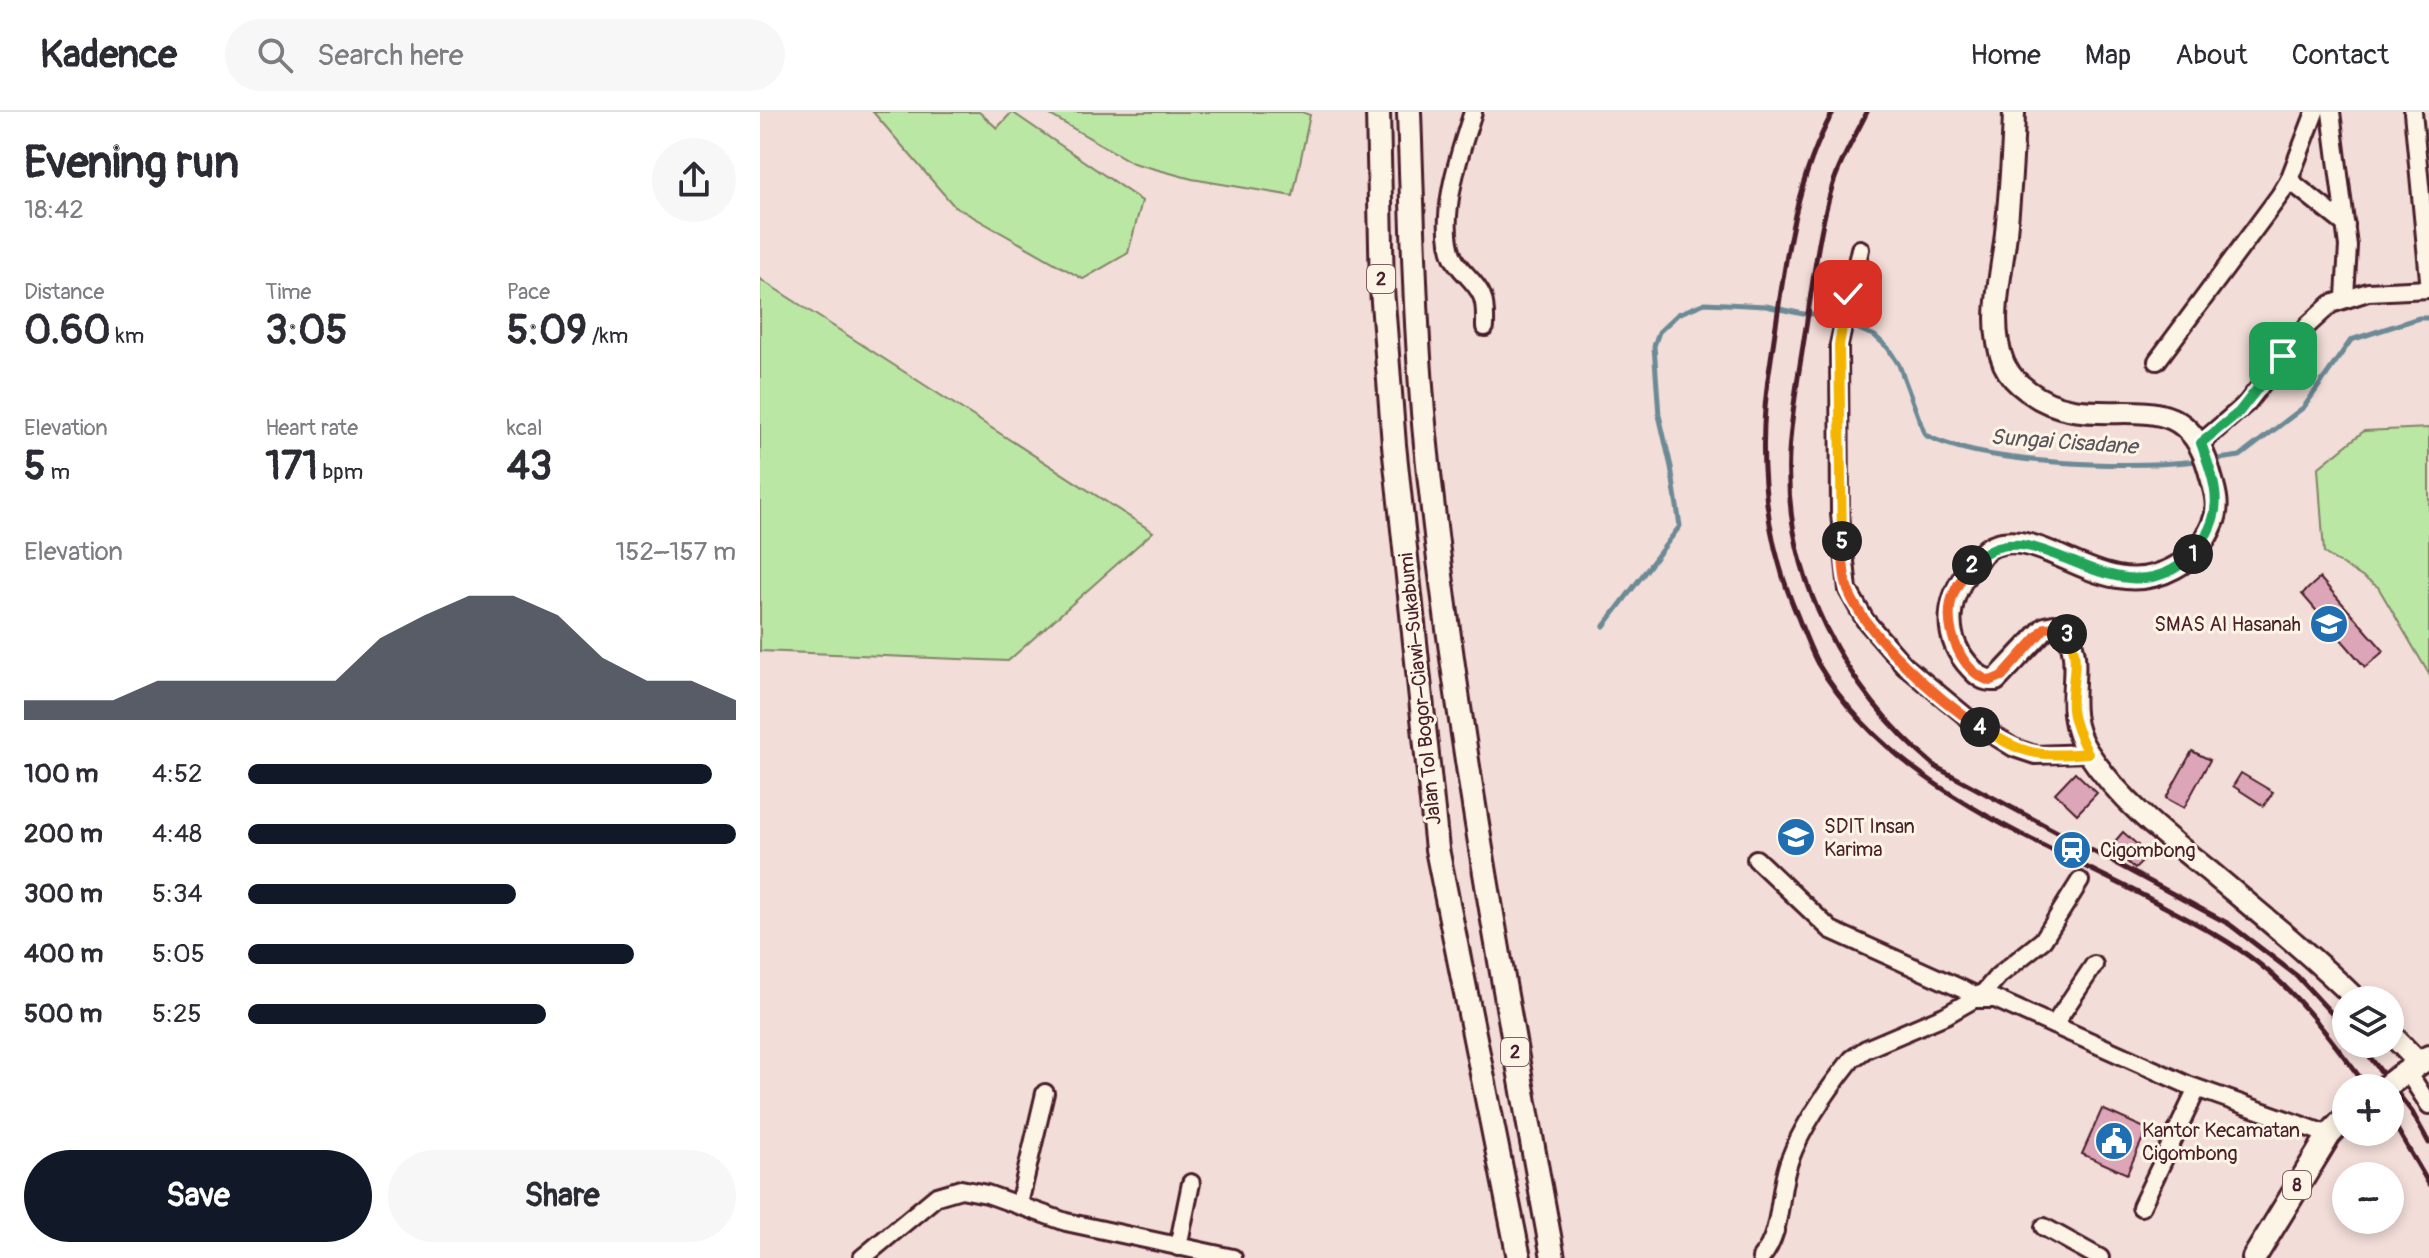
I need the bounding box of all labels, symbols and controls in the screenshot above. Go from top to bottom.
search box [225,19,785,91]
text: Kadence [40,31,177,79]
icon: search [253,33,297,77]
text: Search here [317,37,464,74]
text: Home [1970,38,2041,73]
text: Map [2085,38,2131,73]
text: About [2175,38,2248,73]
text: Contact [2292,38,2389,73]
text: Evening run [24,136,239,191]
button: share [652,138,736,222]
text: 18:42 [24,194,84,226]
pin [1814,260,1882,328]
road number: 2 [1367,265,1395,293]
icon: check [1826,272,1870,316]
text: Distance [24,278,104,306]
text: Time [265,278,311,306]
text: Pace [507,278,550,306]
text: 0.60 [24,306,111,355]
text: 3:05 [265,306,347,355]
text: 5:09 [507,306,587,355]
text: km [111,322,144,350]
text: /km [587,322,628,350]
pin [2249,322,2317,390]
icon: arrive [2261,334,2305,378]
text: Elevation [24,414,108,442]
text: Heart rate [265,414,358,442]
text: kcal [507,414,542,442]
water label: Sungai Cisadane [1989,423,2141,461]
text: 5 [24,442,46,491]
text: 171 [265,442,318,491]
text: 43 [507,442,552,491]
text: m [46,458,70,486]
text: bpm [318,458,363,486]
pin: 5 [1822,521,1862,561]
text: 5 [1836,527,1848,555]
pin: 1 [2173,534,2213,574]
text: Elevation [24,536,123,568]
text: 152–157 m [615,536,736,568]
text: 1 [2189,540,2197,568]
pin: 2 [1952,545,1992,585]
text: 2 [1966,551,1978,579]
street label: Jalan Tol Bogor–Ciawi–Sukabumi [1393,552,1447,826]
school or university icon: SMAS Al Hasanah [2308,603,2350,645]
place label: SMAS Al Hasanah [2154,612,2301,637]
pin: 3 [2047,614,2087,654]
text: 3 [2061,620,2073,648]
pin: 4 [1960,707,2000,747]
text: 4 [1974,713,1986,741]
text: 100 m [24,758,98,790]
text: 4:52 [152,758,203,790]
place label: SDIT Insan Karima [1824,814,1915,862]
school or university icon: SDIT Insan Karima [1775,816,1817,858]
text: 200 m [24,818,103,850]
text: 4:48 [152,818,202,850]
station icon: Cigombong [2051,829,2093,871]
place label: Cigombong [2100,838,2196,863]
text: 300 m [24,878,103,910]
text: 5:34 [152,878,203,910]
text: 400 m [24,938,103,970]
text: 5:05 [152,938,205,970]
map controls [2332,986,2404,1234]
button: layers [2332,986,2404,1058]
text: 500 m [24,998,102,1030]
text: 5:25 [152,998,202,1030]
road number: 2 [1501,1038,1529,1066]
button: + [2332,1074,2404,1146]
place label: Kantor Kecamatan Cigombong [2142,1118,2300,1166]
public building icon: Kantor Kecamatan Cigombong [2093,1120,2135,1162]
button: Save [24,1150,372,1242]
button: Share [388,1150,736,1242]
button: − [2332,1162,2404,1234]
road number: 8 [2283,1171,2311,1199]

